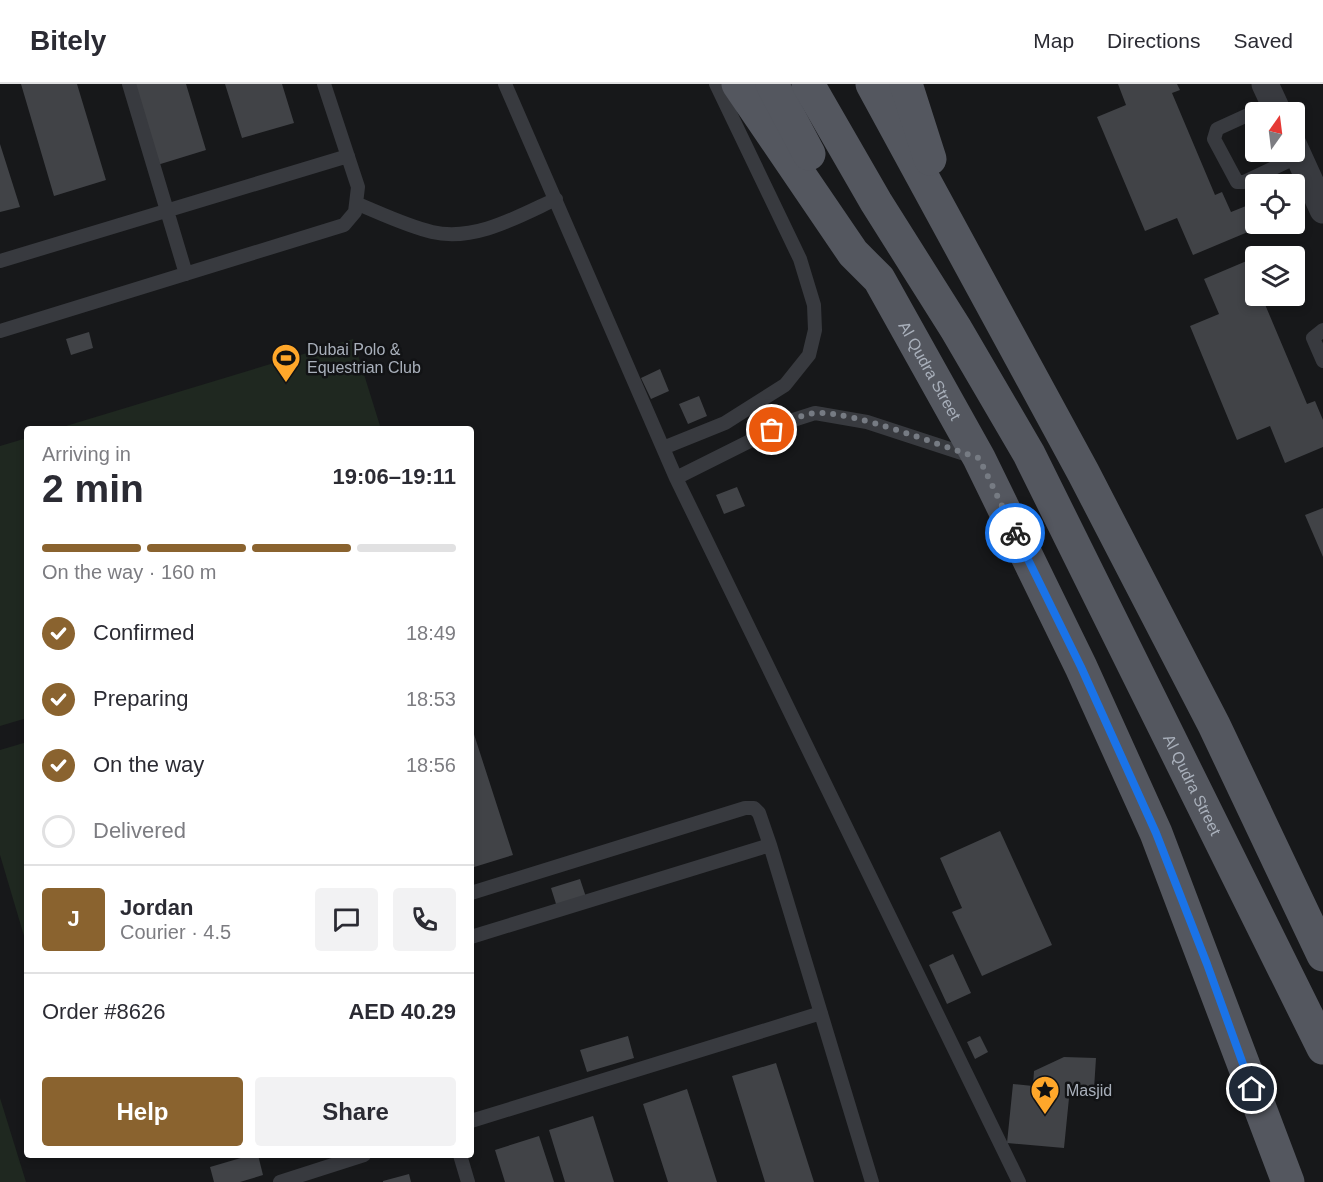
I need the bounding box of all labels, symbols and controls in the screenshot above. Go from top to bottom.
text: Bitely [30,25,106,56]
text: Map [1033,29,1074,52]
text: Directions [1107,29,1200,52]
text: Saved [1233,29,1293,52]
north arrow [1245,102,1305,162]
map controls [1245,102,1305,306]
button: locate [1245,174,1305,234]
button: layers [1245,246,1305,306]
street label: Al Qudra Street [895,318,964,424]
place label: Dubai Polo & Equestrian Club [307,341,421,376]
sports icon: Dubai Polo & Equestrian Club [270,342,302,384]
pin [746,404,797,455]
icon: bag [755,413,788,446]
text: Arriving in [42,443,131,465]
text: 19:06–19:11 [332,464,456,489]
text: 2 min [42,467,144,510]
courier [985,503,1045,563]
icon: bike [999,517,1032,550]
text: On the way · 160 m [42,561,217,583]
icon: check [42,617,75,650]
text: Confirmed [93,620,194,645]
text: 18:49 [406,622,456,644]
icon: check [42,683,75,716]
text: Preparing [93,686,188,711]
text: 18:53 [406,688,456,710]
street label: Al Qudra Street [1160,732,1225,839]
icon: check [42,749,75,782]
text: On the way [93,752,204,777]
text: 18:56 [406,754,456,776]
text: Delivered [93,818,186,843]
button: chat [315,888,378,951]
button: phone [393,888,456,951]
text: Jordan [120,895,193,920]
text: J [67,906,80,931]
text: Courier · 4.5 [120,921,231,943]
text: Order #8626 [42,999,166,1024]
text: AED 40.29 [348,999,456,1024]
pin [1226,1063,1277,1114]
icon: home [1235,1072,1268,1105]
place icon: Masjid [1029,1074,1061,1116]
button: Help [42,1077,243,1146]
button: Share [255,1077,456,1146]
place label: Masjid [1066,1082,1112,1099]

